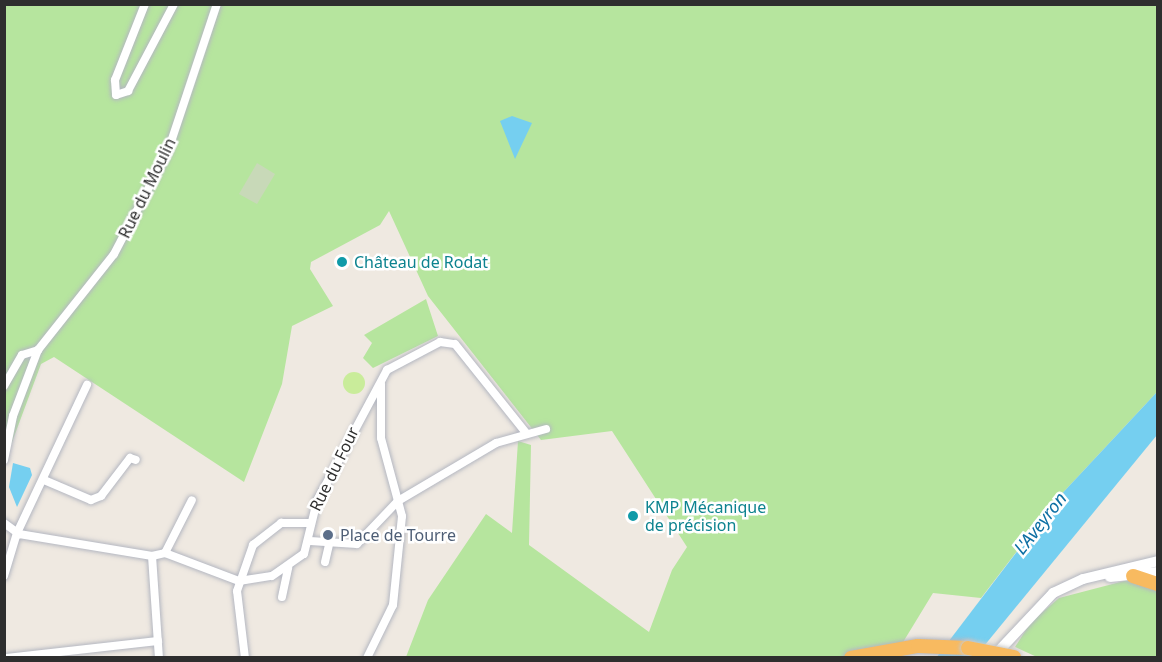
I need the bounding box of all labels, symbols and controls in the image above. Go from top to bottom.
street label: Rue du Moulin [114,135,180,241]
place label: Château de Rodat [354,252,488,272]
marker: Château de Rodat [335,255,349,269]
street label: Rue du Four [305,424,363,514]
water label: L'Aveyron [1009,488,1071,558]
place label: KMP Mécanique de précision [645,497,766,535]
marker: KMP Mécanique de précision [626,509,640,523]
place label: Place de Tourre [340,525,456,545]
marker: Place de Tourre [321,528,335,542]

